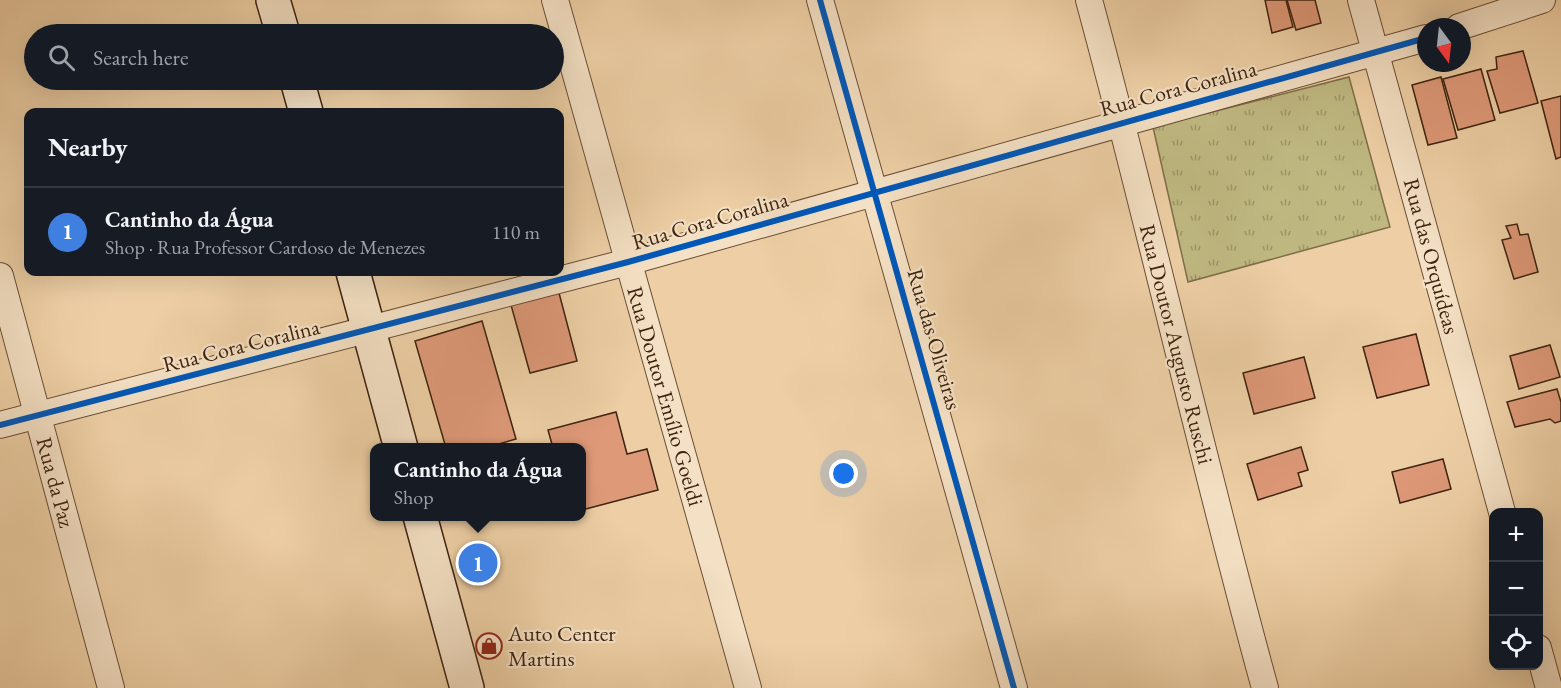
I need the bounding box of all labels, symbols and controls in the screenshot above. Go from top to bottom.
north arrow [1417,18,1471,72]
search box [24,24,564,90]
icon: search [45,41,78,74]
text: Search here [93,43,188,72]
street label: Rua Cora Coralina [1097,54,1260,123]
text: Nearby [48,130,128,164]
street label: Rua das Orquídeas [1397,175,1466,337]
street label: Rua Cora Coralina [629,184,792,257]
text: Cantinho da Água [105,205,273,234]
text: 1 [62,219,73,245]
text: 110 m [492,219,540,245]
street label: Rua Doutor Augusto Ruschi [1133,221,1220,467]
text: Shop · Rua Professor Cardoso de Menezes [105,234,425,260]
street label: Rua das Oliveiras [901,265,969,413]
street label: Rua Doutor Emílio Goeldi [620,283,711,509]
street label: Rua Cora Coralina [159,312,323,379]
street label: Rua da Paz [30,434,82,531]
popup [370,443,586,521]
text: Cantinho da Água [394,455,562,484]
your location [829,459,858,488]
text: Shop [394,484,434,510]
map controls [1489,508,1543,670]
button: + [1489,508,1543,562]
pin: 1 [458,540,498,586]
button: − [1489,562,1543,616]
button: locate [1489,616,1543,670]
place label: Auto Center Martins [507,619,616,673]
shop icon: Auto Center Martins [474,631,504,661]

